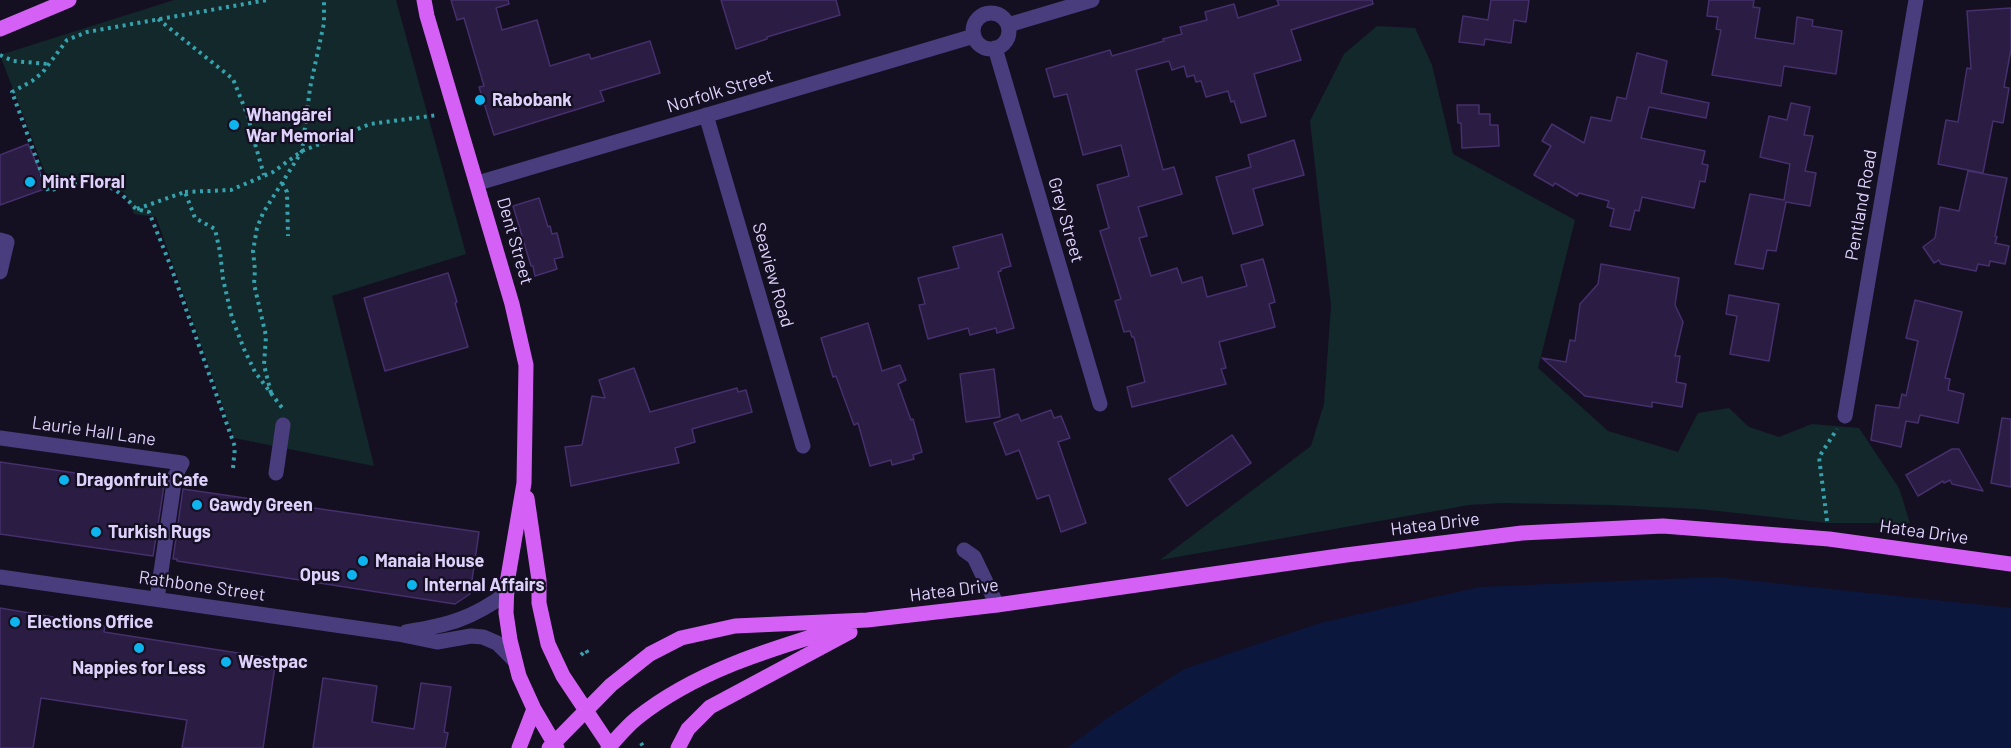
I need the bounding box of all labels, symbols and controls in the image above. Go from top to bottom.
street label: Norfolk Street [664,65,776,117]
place label: Rabobank [492,89,572,111]
marker: Rabobank [473,93,487,107]
place label: Whangārei War Memorial [246,104,354,146]
marker: Whangārei War Memorial [227,118,241,132]
street label: Pentland Road [1841,148,1881,262]
place label: Mint Floral [42,171,125,193]
marker: Mint Floral [23,175,37,189]
street label: Grey Street [1044,175,1088,265]
street label: Dent Street [492,195,538,287]
street label: Seaview Road [748,220,798,330]
street label: Laurie Hall Lane [31,412,157,450]
place label: Dragonfruit Cafe [76,469,208,491]
marker: Dragonfruit Cafe [57,473,71,487]
place label: Gawdy Green [209,494,313,516]
marker: Gawdy Green [190,498,204,512]
street label: Hatea Drive [1389,508,1481,540]
street label: Hatea Drive [1878,515,1970,549]
place label: Turkish Rugs [108,521,211,543]
marker: Turkish Rugs [89,525,103,539]
place label: Manaia House [375,550,484,572]
marker: Manaia House [356,554,370,568]
place label: Opus [300,564,340,586]
street label: Rathbone Street [137,566,267,606]
marker: Opus [345,568,359,582]
place label: Internal Affairs [424,574,545,596]
street label: Hatea Drive [908,574,1000,606]
marker: Internal Affairs [405,578,419,592]
place label: Elections Office [27,611,153,633]
marker: Elections Office [8,615,22,629]
marker: Nappies for Less [132,641,146,655]
place label: Westpac [238,651,308,673]
marker: Westpac [219,655,233,669]
place label: Nappies for Less [72,657,206,679]

